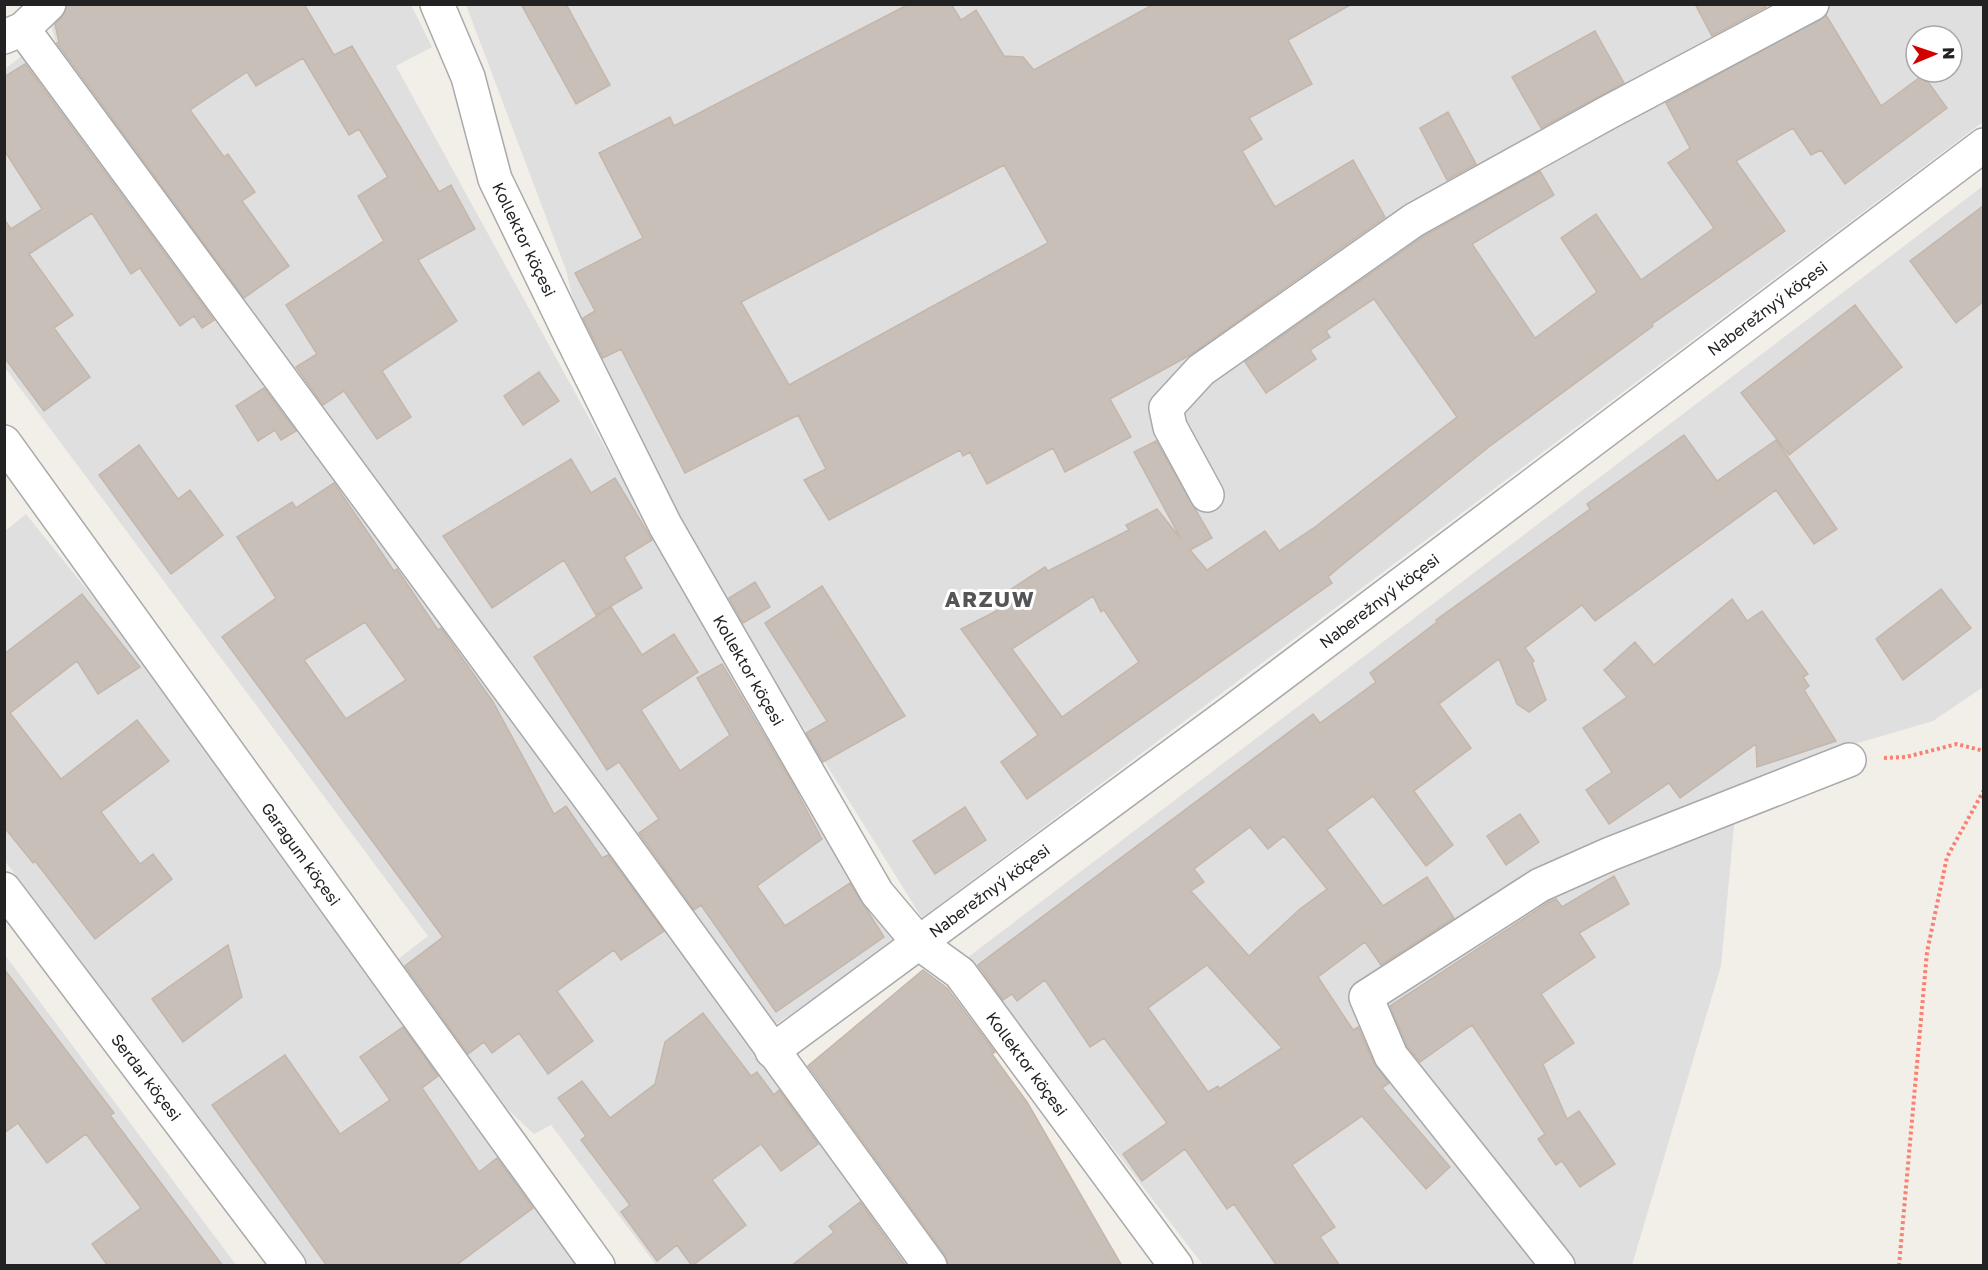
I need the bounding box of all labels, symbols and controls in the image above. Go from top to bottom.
north arrow [1904,24,1964,84]
text: N [1939,47,1959,60]
street label: Kollektor köçesi [488,179,560,300]
street label: Naberežnyý köçesi [1703,257,1831,360]
street label: Naberežnyý köçesi [1315,549,1443,652]
district label: ARZUW [945,585,1035,612]
street label: Kollektor köçesi [709,611,788,729]
street label: Garagum köçesi [257,799,345,910]
street label: Naberežnyý köçesi [925,840,1054,942]
street label: Kollektor köçesi [982,1008,1072,1120]
street label: Serdar köçesi [107,1030,186,1125]

